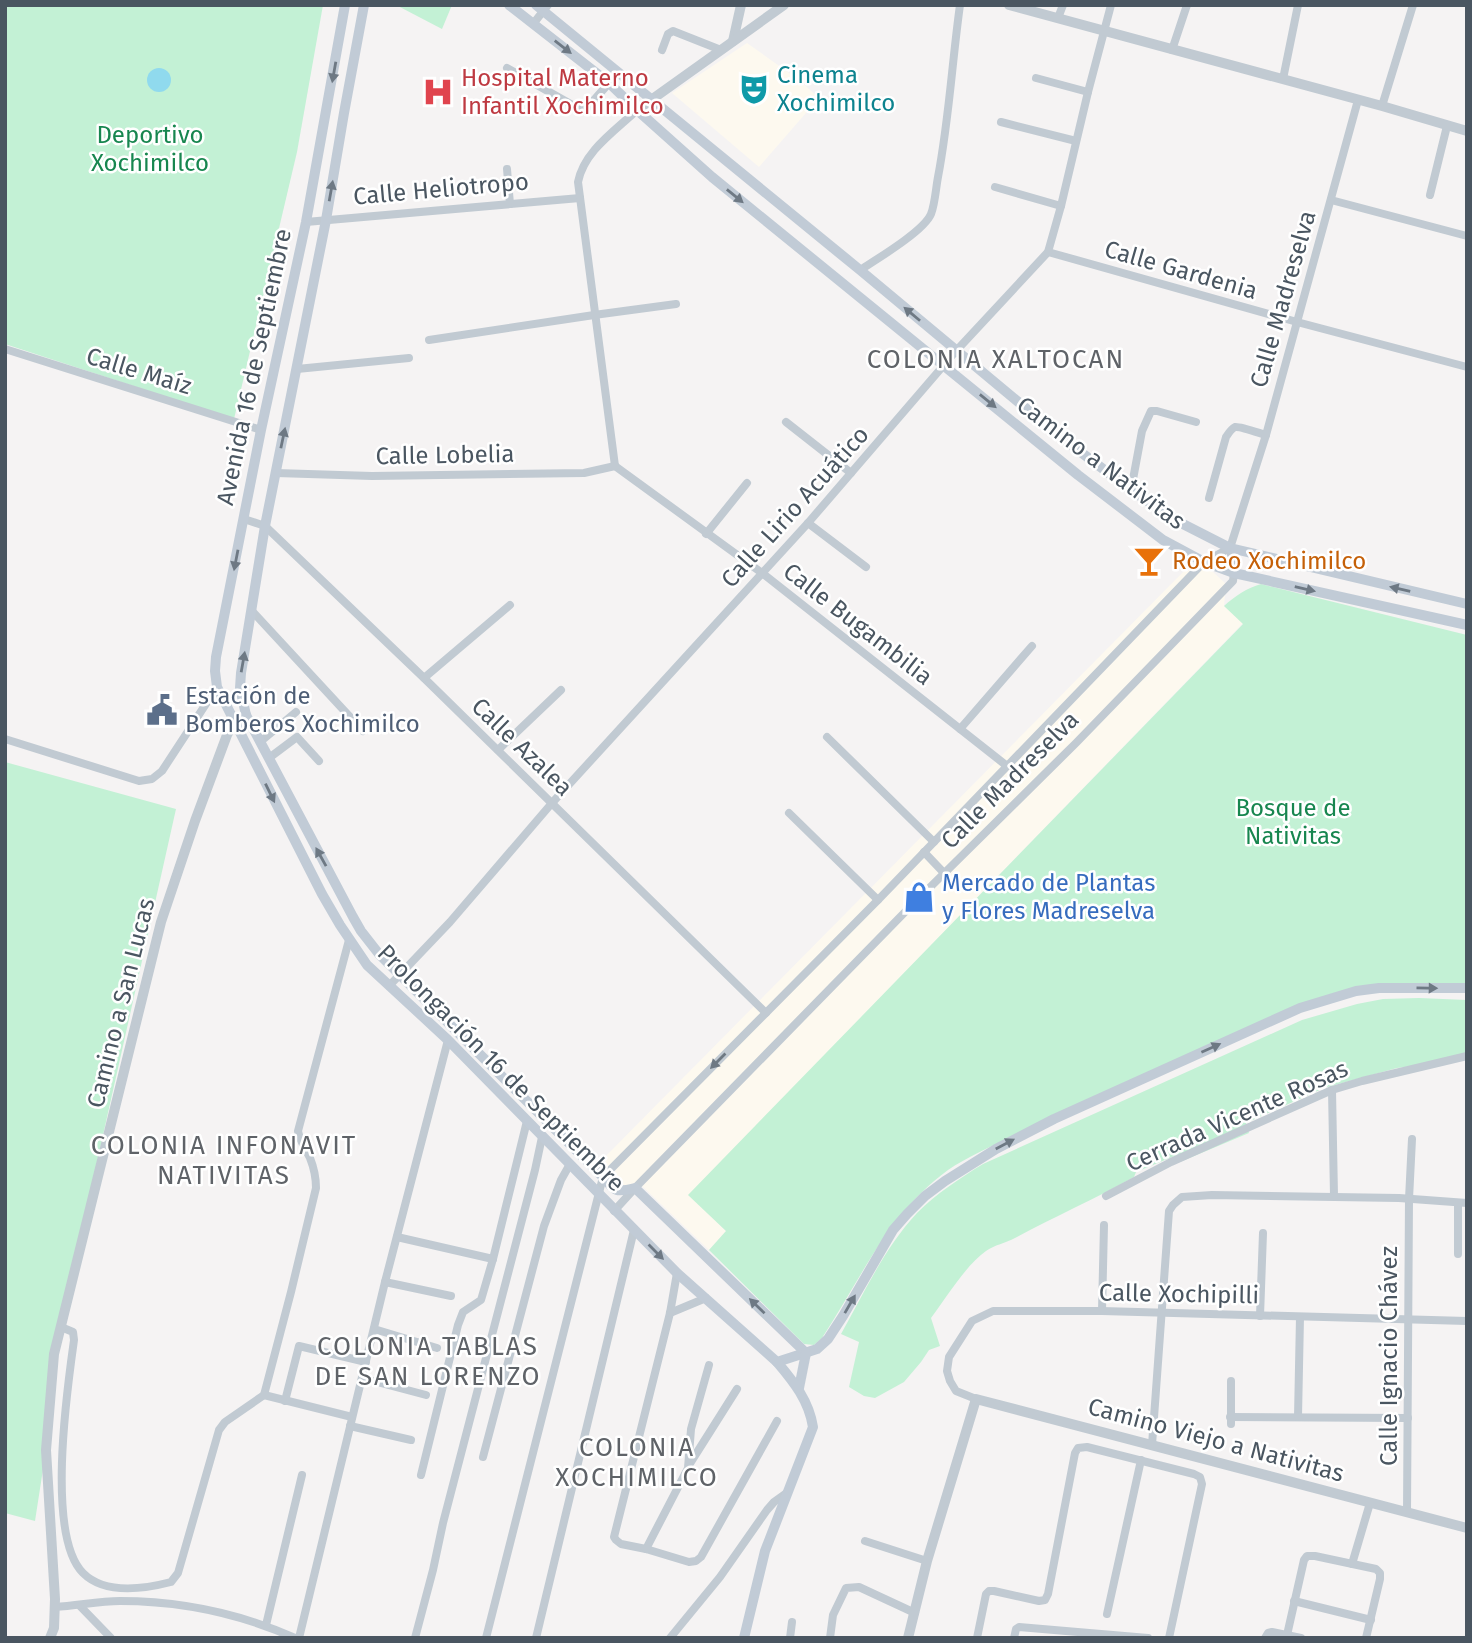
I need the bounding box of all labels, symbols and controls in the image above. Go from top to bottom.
one-way arrow [554,40,572,55]
place label: Cinema Xochimilco [777,61,895,117]
one-way arrow [328,62,339,84]
place label: Hospital Materno Infantil Xochimilco [461,64,664,120]
theatre icon: Cinema Xochimilco [737,72,771,106]
hospital icon: Hospital Materno Infantil Xochimilco [421,75,455,109]
park label: Deportivo Xochimilco [91,121,209,177]
street label: Calle Heliotropo [352,167,530,211]
one-way arrow [325,180,336,202]
one-way arrow [727,188,744,203]
street label: Calle Madreselva [1244,207,1322,391]
street label: Avenida 16 de Septiembre [211,226,297,508]
street label: Calle Gardenia [1101,235,1261,305]
one-way arrow [904,307,922,322]
street label: Calle Maíz [83,342,195,400]
district label: COLONIA XALTOCAN [867,344,1125,375]
street label: Camino a Nativitas [1011,391,1191,535]
one-way arrow [978,394,996,409]
street label: Calle Lirio Acuático [715,421,875,593]
one-way arrow [277,427,288,449]
street label: Calle Lobelia [375,440,515,470]
bar icon: Rodeo Xochimilco [1132,544,1166,578]
place label: Rodeo Xochimilco [1172,547,1366,575]
one-way arrow [230,549,241,571]
street label: Calle Bugambilia [778,557,938,691]
one-way arrow [1294,583,1316,594]
one-way arrow [1389,583,1411,594]
one-way arrow [238,651,249,673]
place label: Estación de Bomberos Xochimilco [185,682,420,738]
street label: Calle Azalea [466,692,578,802]
public building icon: Estación de Bomberos Xochimilco [145,693,179,727]
street label: Calle Madreselva [936,706,1084,854]
one-way arrow [265,783,276,803]
park label: Bosque de Nativitas [1235,794,1351,850]
one-way arrow [315,847,327,866]
place label: Mercado de Plantas y Flores Madreselva [942,869,1155,925]
shop icon: Mercado de Plantas y Flores Madreselva [902,880,936,914]
street label: Camino a San Lucas [81,895,161,1111]
street label: Prolongación 16 de Septiembre [372,939,630,1197]
one-way arrow [1416,982,1438,993]
one-way arrow [1201,1042,1221,1054]
one-way arrow [709,1053,726,1070]
street label: Cerrada Vicente Rosas [1122,1054,1352,1178]
district label: COLONIA INFONAVIT NATIVITAS [91,1130,357,1191]
one-way arrow [995,1139,1015,1150]
one-way arrow [647,1243,664,1260]
street label: Calle Ignacio Chávez [1375,1246,1403,1466]
street label: Calle Xochipilli [1099,1279,1259,1309]
one-way arrow [844,1294,856,1314]
one-way arrow [749,1298,766,1314]
district label: COLONIA TABLAS DE SAN LORENZO [314,1331,542,1392]
street label: Camino Viejo a Nativitas [1085,1392,1347,1488]
district label: COLONIA XOCHIMILCO [555,1432,719,1493]

